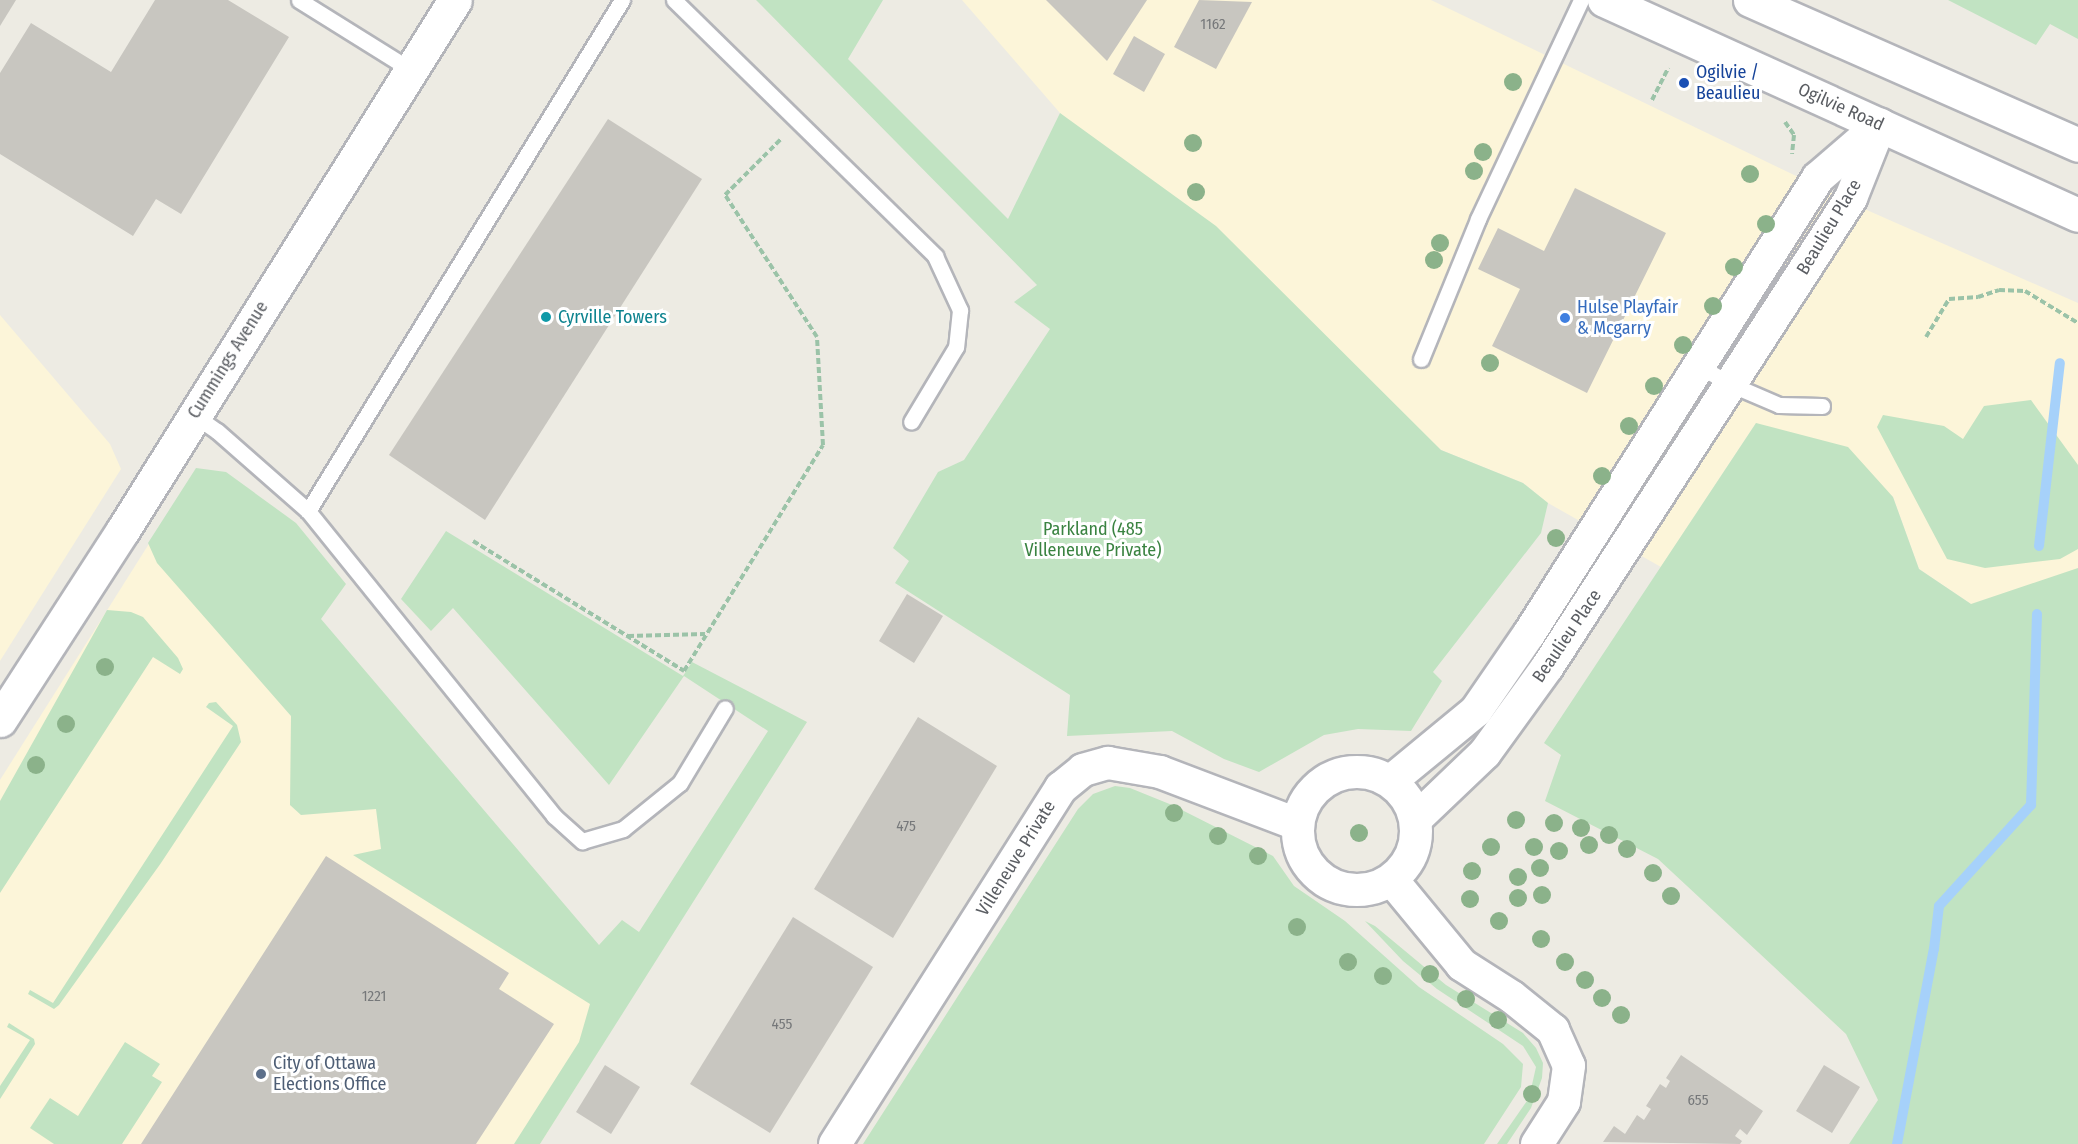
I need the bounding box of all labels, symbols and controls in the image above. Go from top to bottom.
house number: 1162 [1200,16,1226,34]
place label: Ogilvie / Beaulieu [1696,62,1760,104]
marker: Ogilvie / Beaulieu [1677,76,1691,90]
street label: Ogilvie Road [1795,78,1887,136]
street label: Beaulieu Place [1792,175,1866,279]
street label: Cummings Avenue [183,297,273,423]
place label: Hulse Playfair & Mcgarry [1577,297,1678,340]
place label: Cyrville Towers [558,306,667,328]
marker: Cyrville Towers [539,310,553,324]
marker: Hulse Playfair & Mcgarry [1558,311,1572,325]
park label: Parkland (485 Villeneuve Private) [1024,519,1162,562]
street label: Beaulieu Place [1528,585,1606,687]
street label: Villeneuve Private [972,796,1060,920]
house number: 475 [896,818,916,836]
house number: 1221 [362,988,386,1006]
house number: 455 [772,1016,792,1034]
place label: City of Ottawa Elections Office [273,1053,386,1096]
marker: City of Ottawa Elections Office [254,1067,268,1081]
house number: 655 [1687,1092,1709,1110]

